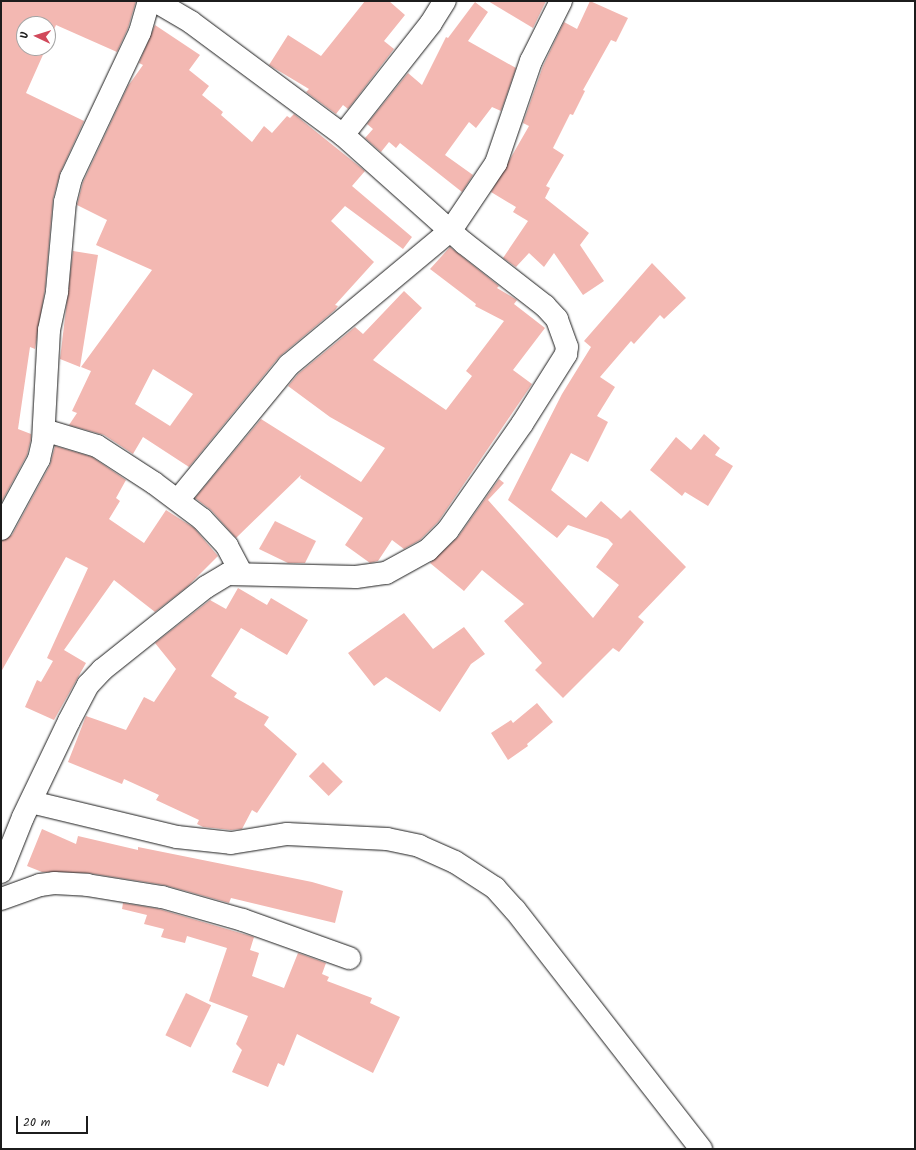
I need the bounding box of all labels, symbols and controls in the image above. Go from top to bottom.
north arrow [16,16,56,56]
text: U [16,31,34,39]
scale bar [18,1108,90,1134]
text: 20 m [23,1113,50,1132]

